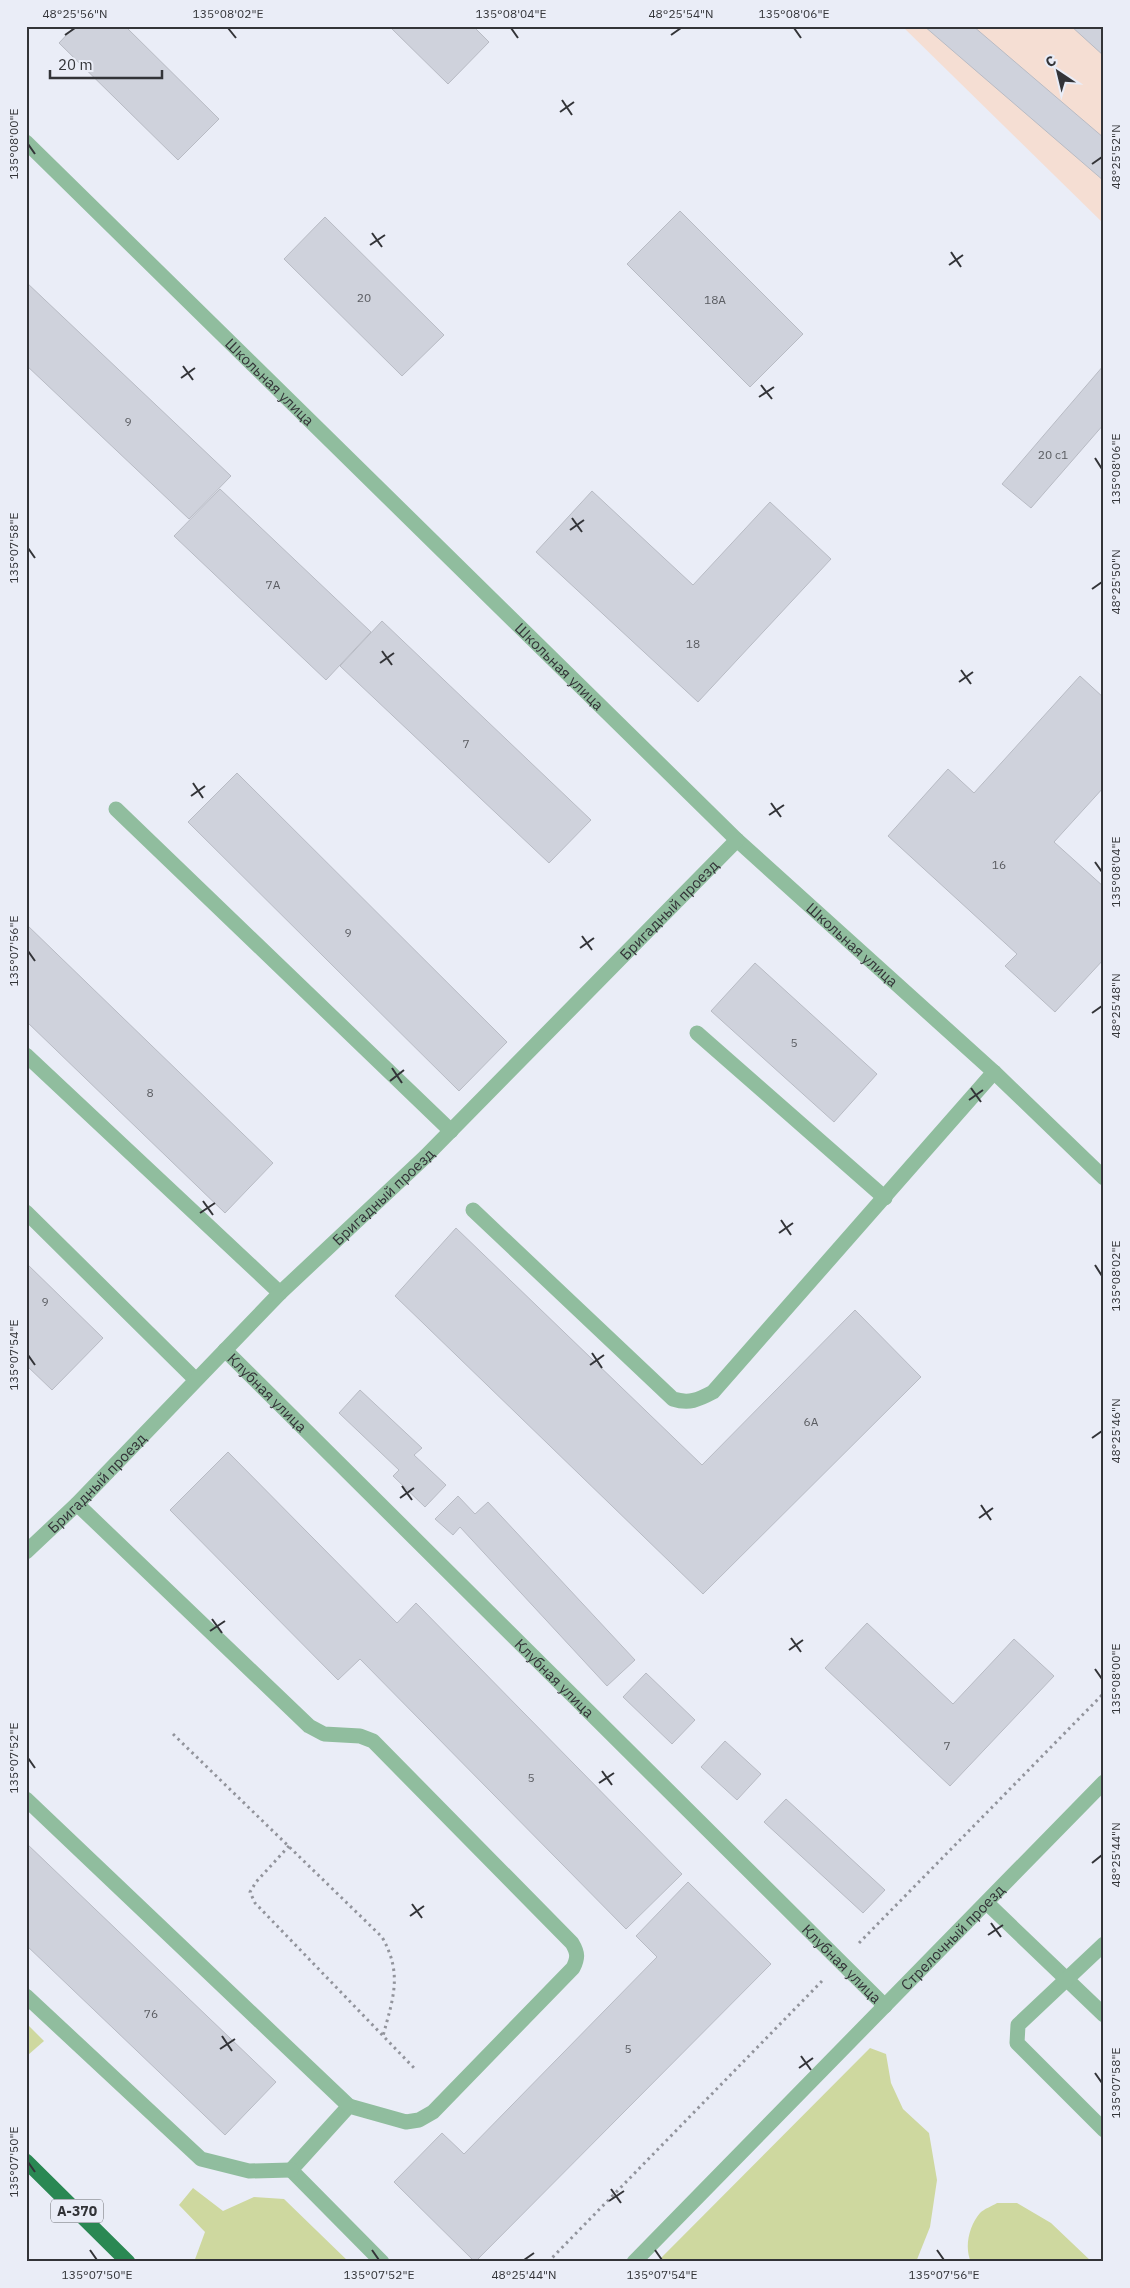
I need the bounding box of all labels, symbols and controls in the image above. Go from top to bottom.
text: 48°25'56"N [42,6,108,21]
text: 135°08'02"E [193,6,263,21]
text: 135°08'04"E [476,6,546,21]
text: 48°25'54"N [648,6,714,21]
text: 135°08'06"E [759,6,829,21]
scale bar [50,48,162,80]
north arrow [1032,48,1082,98]
text: С [1042,51,1059,71]
text: 20 m [58,55,93,74]
text: 135°08'00"E [6,109,21,179]
text: 48°25'52"N [1108,124,1123,190]
house number: 20 [357,290,371,305]
house number: 18А [704,292,726,307]
street label: Школьная улица [222,334,318,429]
house number: 9 [124,414,132,429]
text: 135°08'06"E [1108,434,1123,504]
house number: 20 с1 [1038,447,1068,462]
text: 135°07'58"E [6,513,21,583]
text: 48°25'50"N [1108,549,1123,615]
house number: 7А [266,577,281,592]
street label: Школьная улица [511,618,608,714]
house number: 18 [686,636,700,651]
house number: 7 [462,736,470,751]
text: 135°08'04"E [1108,837,1123,907]
street label: Бригадный проезд [615,855,722,964]
house number: 16 [992,857,1006,872]
street label: Школьная улица [803,898,902,991]
text: 135°07'56"E [6,916,21,986]
house number: 9 [344,925,352,940]
text: 48°25'48"N [1108,973,1123,1039]
house number: 5 [790,1035,798,1050]
house number: 8 [146,1085,154,1100]
street label: Бригадный проезд [328,1144,438,1249]
text: 135°08'02"E [1108,1241,1123,1311]
house number: 9 [41,1294,49,1309]
text: 135°07'54"E [6,1320,21,1390]
street label: Клубная улица [224,1349,311,1436]
text: 48°25'46"N [1108,1398,1123,1464]
house number: 6А [804,1414,819,1429]
street label: Бригадный проезд [43,1429,150,1537]
street label: Клубная улица [511,1634,599,1721]
text: 135°08'00"E [1108,1644,1123,1714]
text: 135°07'52"E [6,1723,21,1793]
house number: 7 [943,1738,951,1753]
house number: 5 [527,1770,535,1785]
text: 48°25'44"N [1108,1822,1123,1888]
street label: Стрелочный проезд [896,1880,1008,1994]
street label: Клубная улица [798,1920,886,2007]
house number: 76 [144,2006,158,2021]
house number: 5 [624,2041,632,2056]
text: 135°07'58"E [1108,2048,1123,2118]
text: 135°07'50"E [6,2127,21,2197]
road number: А-370 [51,2200,103,2222]
text: 135°07'50"E [62,2267,132,2282]
text: 135°07'52"E [344,2267,414,2282]
text: 48°25'44"N [491,2267,557,2282]
text: 135°07'54"E [627,2267,697,2282]
text: 135°07'56"E [909,2267,979,2282]

